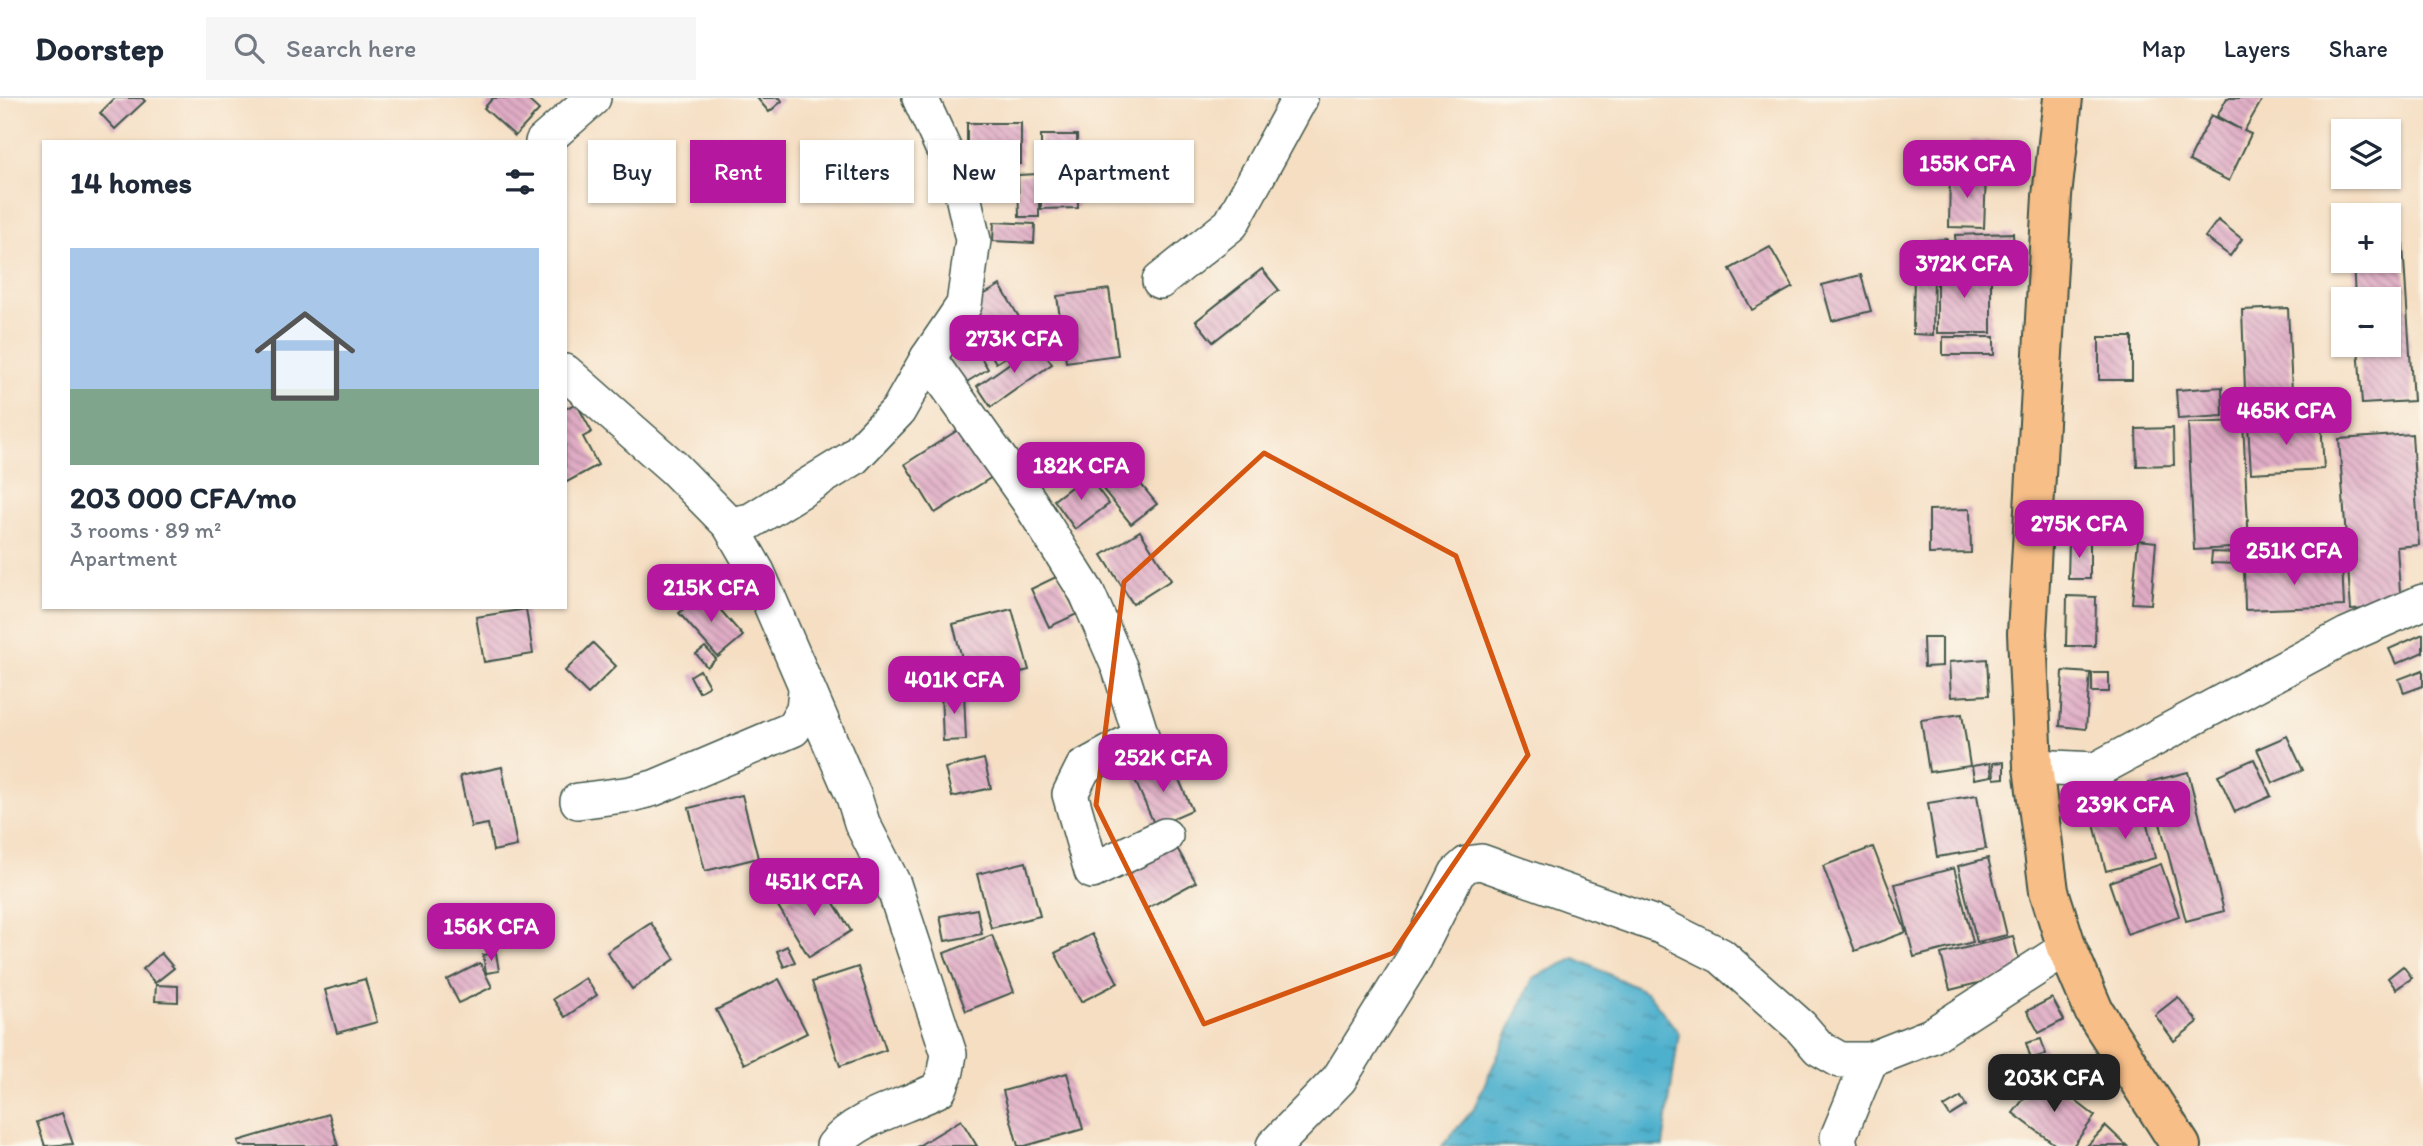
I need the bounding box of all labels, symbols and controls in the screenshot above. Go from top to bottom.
search box [206,17,696,80]
text: Doorstep [35,29,164,68]
icon: search [230,29,268,67]
text: Search here [286,32,416,64]
text: Map [2142,34,2186,63]
text: Layers [2224,34,2291,63]
text: Share [2329,34,2388,63]
map controls [2331,119,2401,357]
button: layers [2331,119,2401,189]
chip: Buy [588,140,676,203]
chip: Rent [690,140,786,203]
chip: Filters [800,140,914,203]
chip: New [928,140,1020,203]
chip: Apartment [1034,140,1194,203]
pin: 155K CFA [1895,140,2039,200]
text: 155K CFA [1919,149,2015,177]
icon: filters [501,163,539,201]
text: 14 homes [70,164,192,201]
button: + [2331,203,2401,273]
pin: 372K CFA [1892,240,2036,300]
text: 372K CFA [1915,249,2013,277]
button: − [2331,287,2401,357]
icon: home [242,293,368,419]
pin: 273K CFA [942,316,1086,375]
text: 273K CFA [965,324,1063,352]
pin: 465K CFA [2214,388,2358,447]
text: 465K CFA [2236,396,2336,424]
pin: 182K CFA [1009,442,1153,502]
text: 182K CFA [1033,451,1129,479]
text: 203 000 CFA/mo [70,479,297,516]
pin: 275K CFA [2007,500,2151,560]
text: 275K CFA [2031,509,2127,537]
text: 3 rooms · 89 m² [70,516,221,544]
pin: 251K CFA [2222,528,2366,587]
text: 251K CFA [2246,536,2342,564]
text: Apartment [70,544,177,572]
pin: 215K CFA [639,564,783,624]
text: 215K CFA [663,573,759,601]
pin: 401K CFA [882,656,1026,716]
text: 401K CFA [904,665,1004,693]
pin: 252K CFA [1091,734,1235,794]
text: 252K CFA [1114,743,1212,771]
pin: 239K CFA [2053,782,2197,841]
text: 239K CFA [2076,790,2174,818]
pin: 451K CFA [742,858,886,918]
text: 451K CFA [765,867,863,895]
pin: 156K CFA [419,904,563,963]
text: 156K CFA [443,912,539,940]
pin: 203K CFA [1982,1054,2126,1114]
text: 203K CFA [2004,1063,2104,1091]

